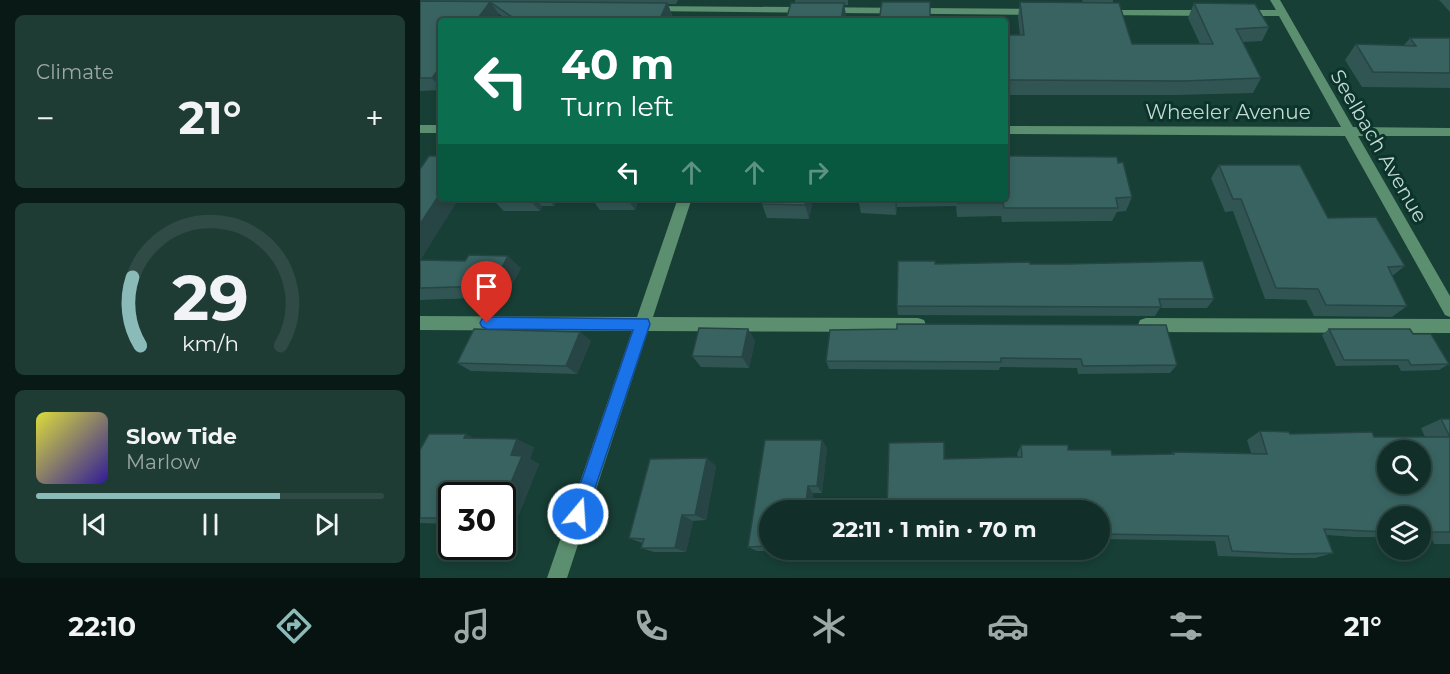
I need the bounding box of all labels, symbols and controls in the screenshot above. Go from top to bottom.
text: 40 m [561,38,674,90]
icon: left [462,42,540,120]
text: Climate [36,60,114,84]
street label: Seelbach Avenue [1325,65,1433,227]
text: 21° [178,90,242,145]
text: Turn left [561,90,674,123]
text: − [36,98,55,138]
text: + [365,98,384,138]
street label: Wheeler Avenue [1145,100,1311,124]
icon: left [612,156,645,189]
icon: ahead [675,156,708,189]
icon: ahead [738,156,771,189]
icon: right [801,156,834,189]
text: 29 [172,260,248,336]
pin [461,261,512,323]
icon: arrive [470,270,503,303]
text: km/h [181,330,239,356]
text: Slow Tide [126,423,237,450]
map controls [1377,440,1431,560]
button: search [1377,440,1431,494]
text: Marlow [126,450,200,474]
speed limit sign: 30 [438,482,516,560]
position arrow [546,482,610,546]
button: layers [1377,506,1431,560]
icon: previous [78,508,111,541]
icon: pause [194,508,227,541]
icon: next [310,508,343,541]
text: 22:11 · 1 min · 70 m [832,516,1037,543]
icon: directions [273,605,315,647]
icon: music [451,605,493,647]
icon: phone [630,605,672,647]
icon: climate [808,605,850,647]
icon: car [987,605,1029,647]
icon: filters [1165,605,1207,647]
text: 22:10 [68,610,136,643]
text: 21° [1344,610,1382,643]

